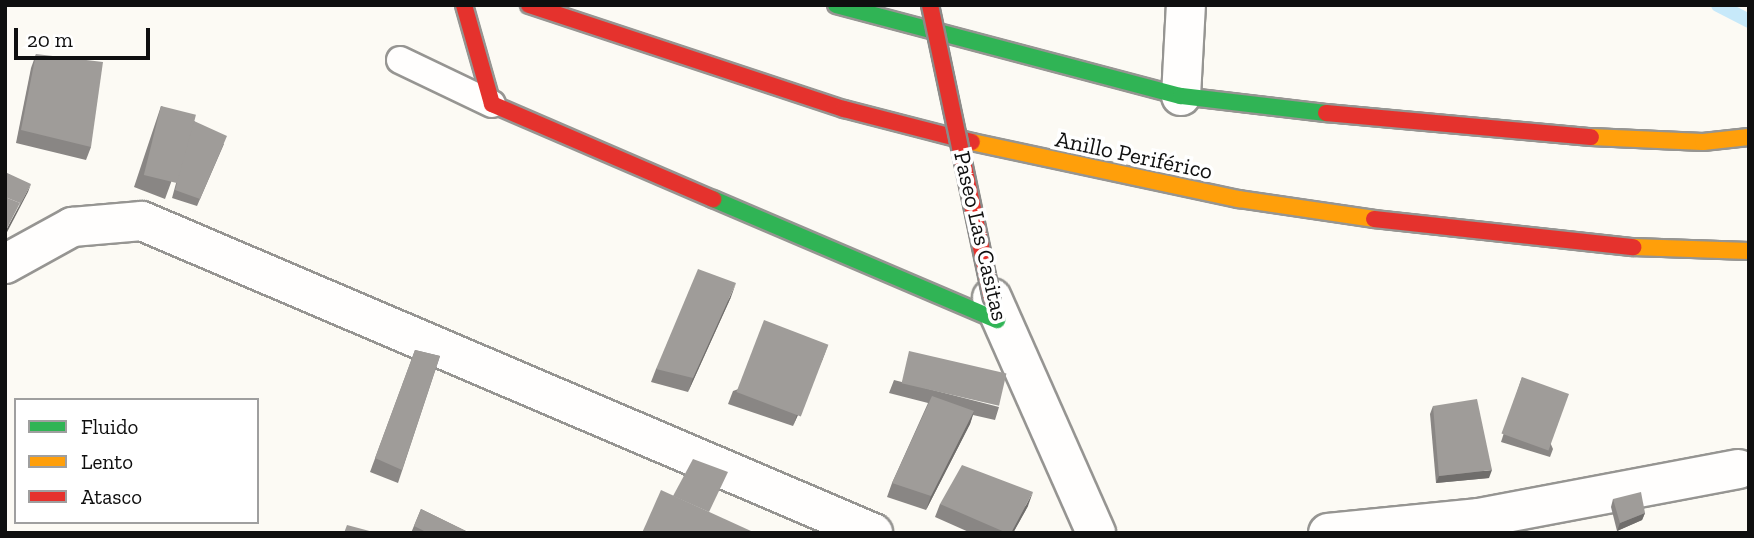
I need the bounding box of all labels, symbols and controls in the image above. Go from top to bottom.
scale bar [18,14,154,58]
text: 20 m [27,27,73,52]
street label: Anillo Periférico [1053,125,1215,185]
street label: Paseo Las Casitas [948,149,1014,323]
legend [14,398,259,524]
text: Fluido [81,414,138,439]
text: Lento [81,449,133,474]
text: Atasco [81,484,142,509]

